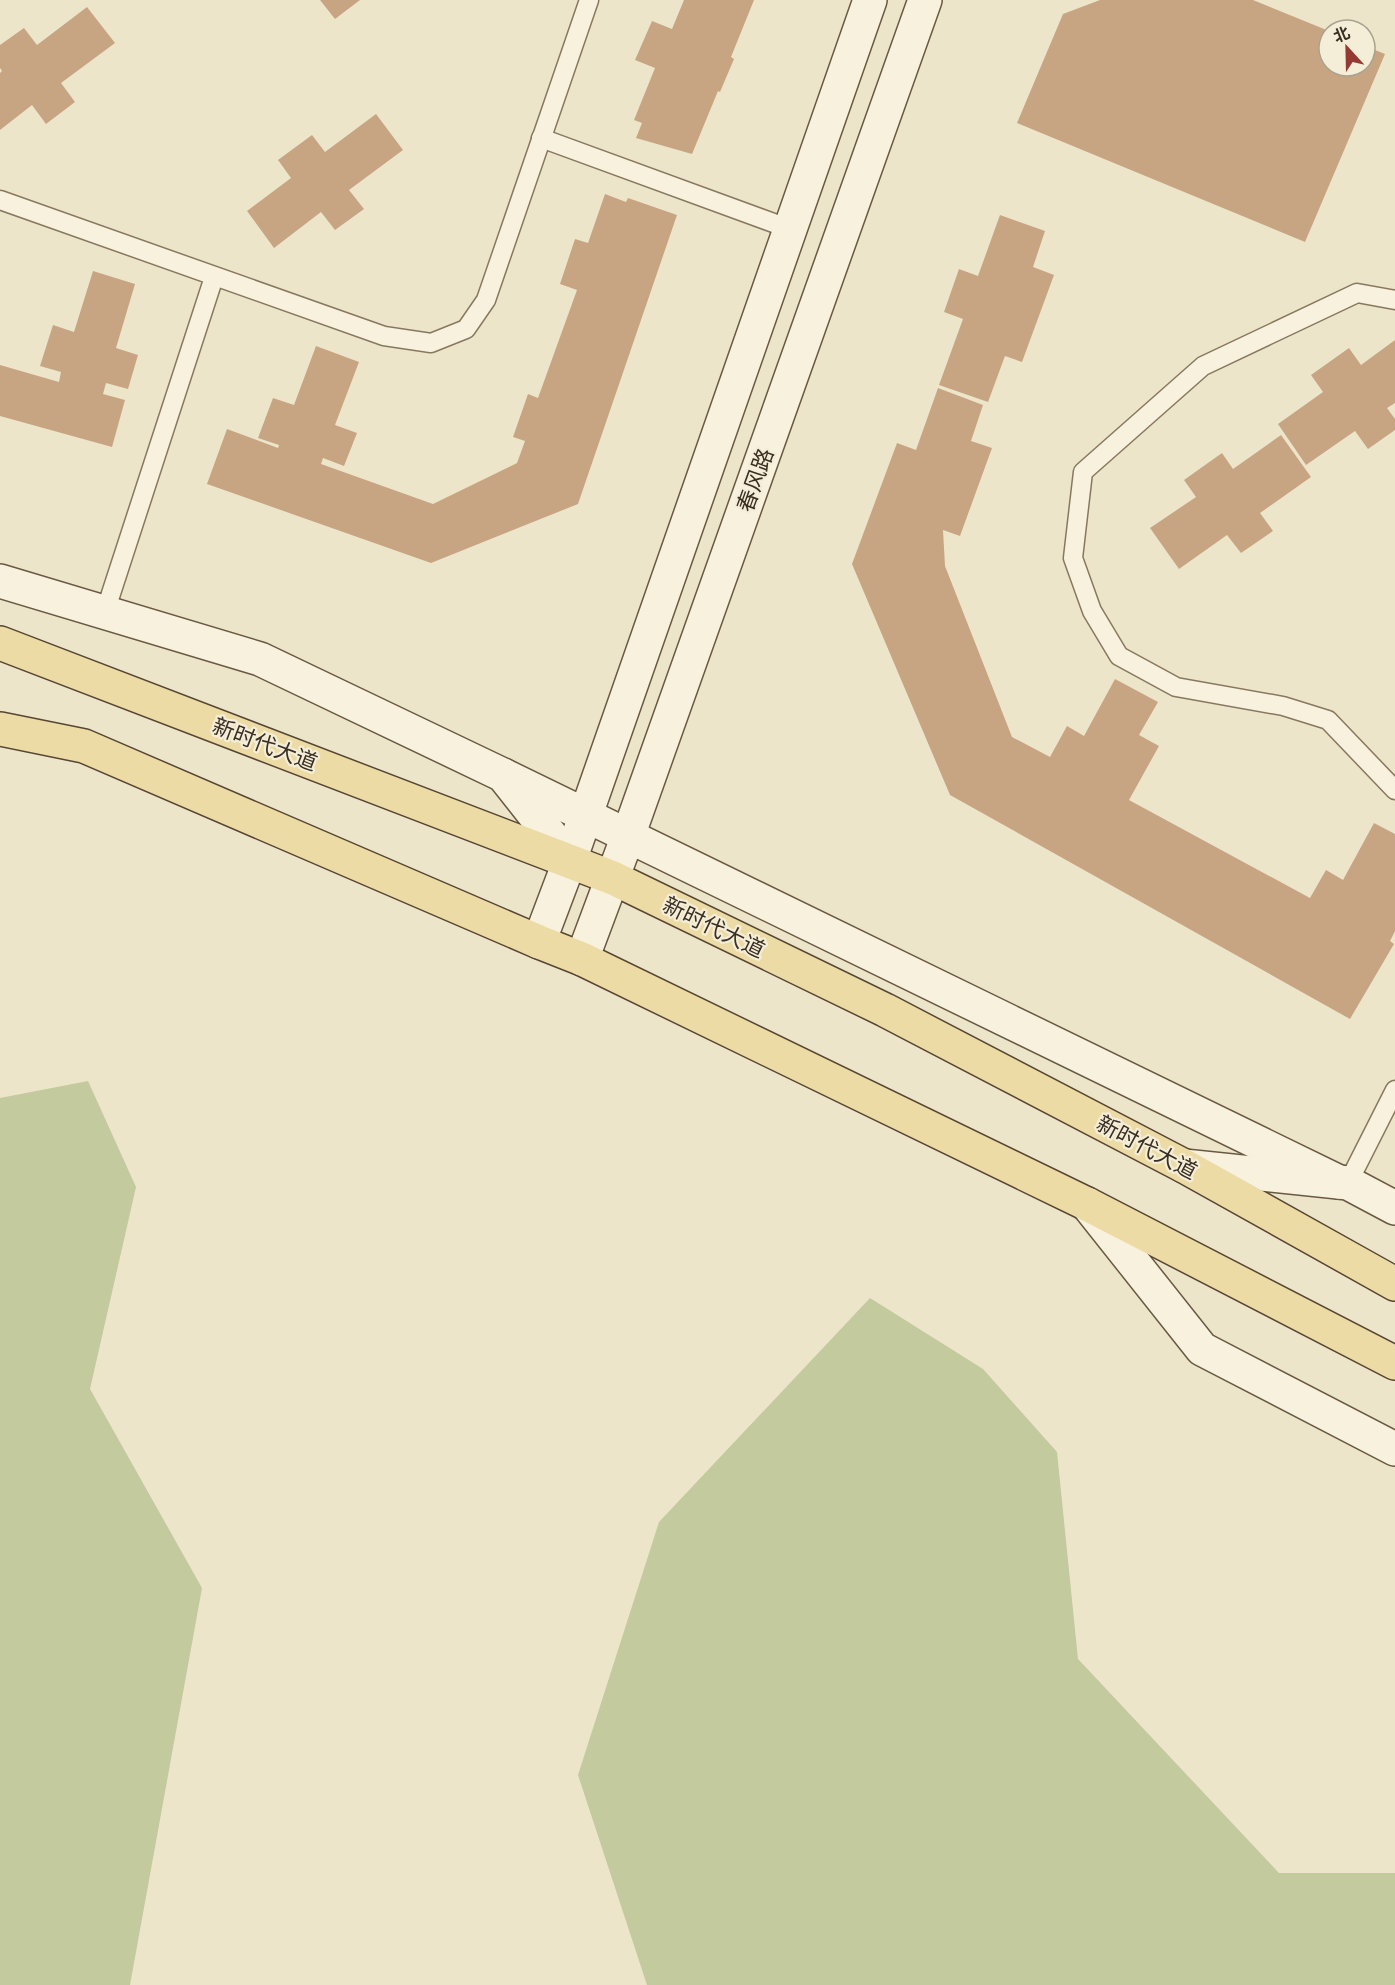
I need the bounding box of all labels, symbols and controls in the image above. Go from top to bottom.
north arrow [1317,18,1377,78]
text: 北 [1331,23,1353,46]
street label: 春风路 [731,445,779,516]
street label: 新时代大道 [209,712,321,777]
street label: 新时代大道 [658,891,769,964]
street label: 新时代大道 [1092,1110,1202,1185]

